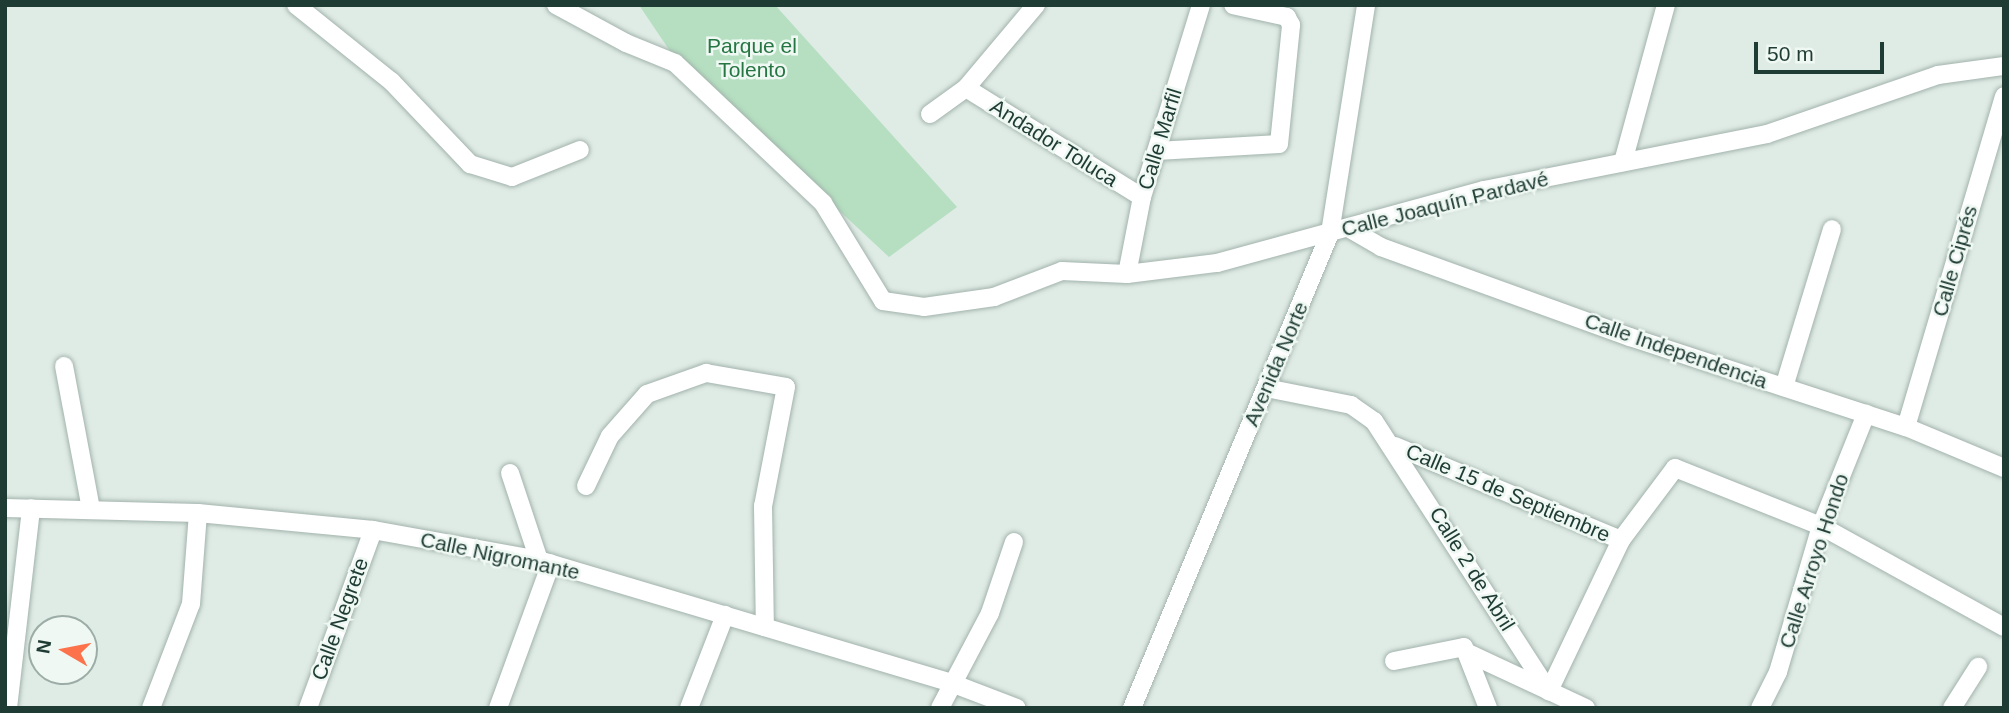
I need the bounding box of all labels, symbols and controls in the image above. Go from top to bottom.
scale bar [1757,28,1886,72]
park label: Parque el Tolento [707,33,797,83]
text: 50 m [1767,42,1814,65]
street label: Calle Marfil [1133,85,1187,193]
street label: Andador Toluca [985,94,1123,192]
street label: Calle Joaquín Pardavé [1339,166,1551,242]
street label: Calle Ciprés [1927,203,1983,319]
street label: Avenida Norte [1238,298,1314,430]
street label: Calle Independencia [1581,308,1771,394]
street label: Calle 15 de Septiembre [1402,439,1614,547]
street label: Calle Arroyo Hondo [1774,470,1854,652]
street label: Calle 2 de Abril [1424,502,1520,636]
street label: Calle Nigromante [418,527,582,585]
street label: Calle Negrete [306,554,374,684]
north arrow [28,615,98,685]
text: N [32,638,55,655]

